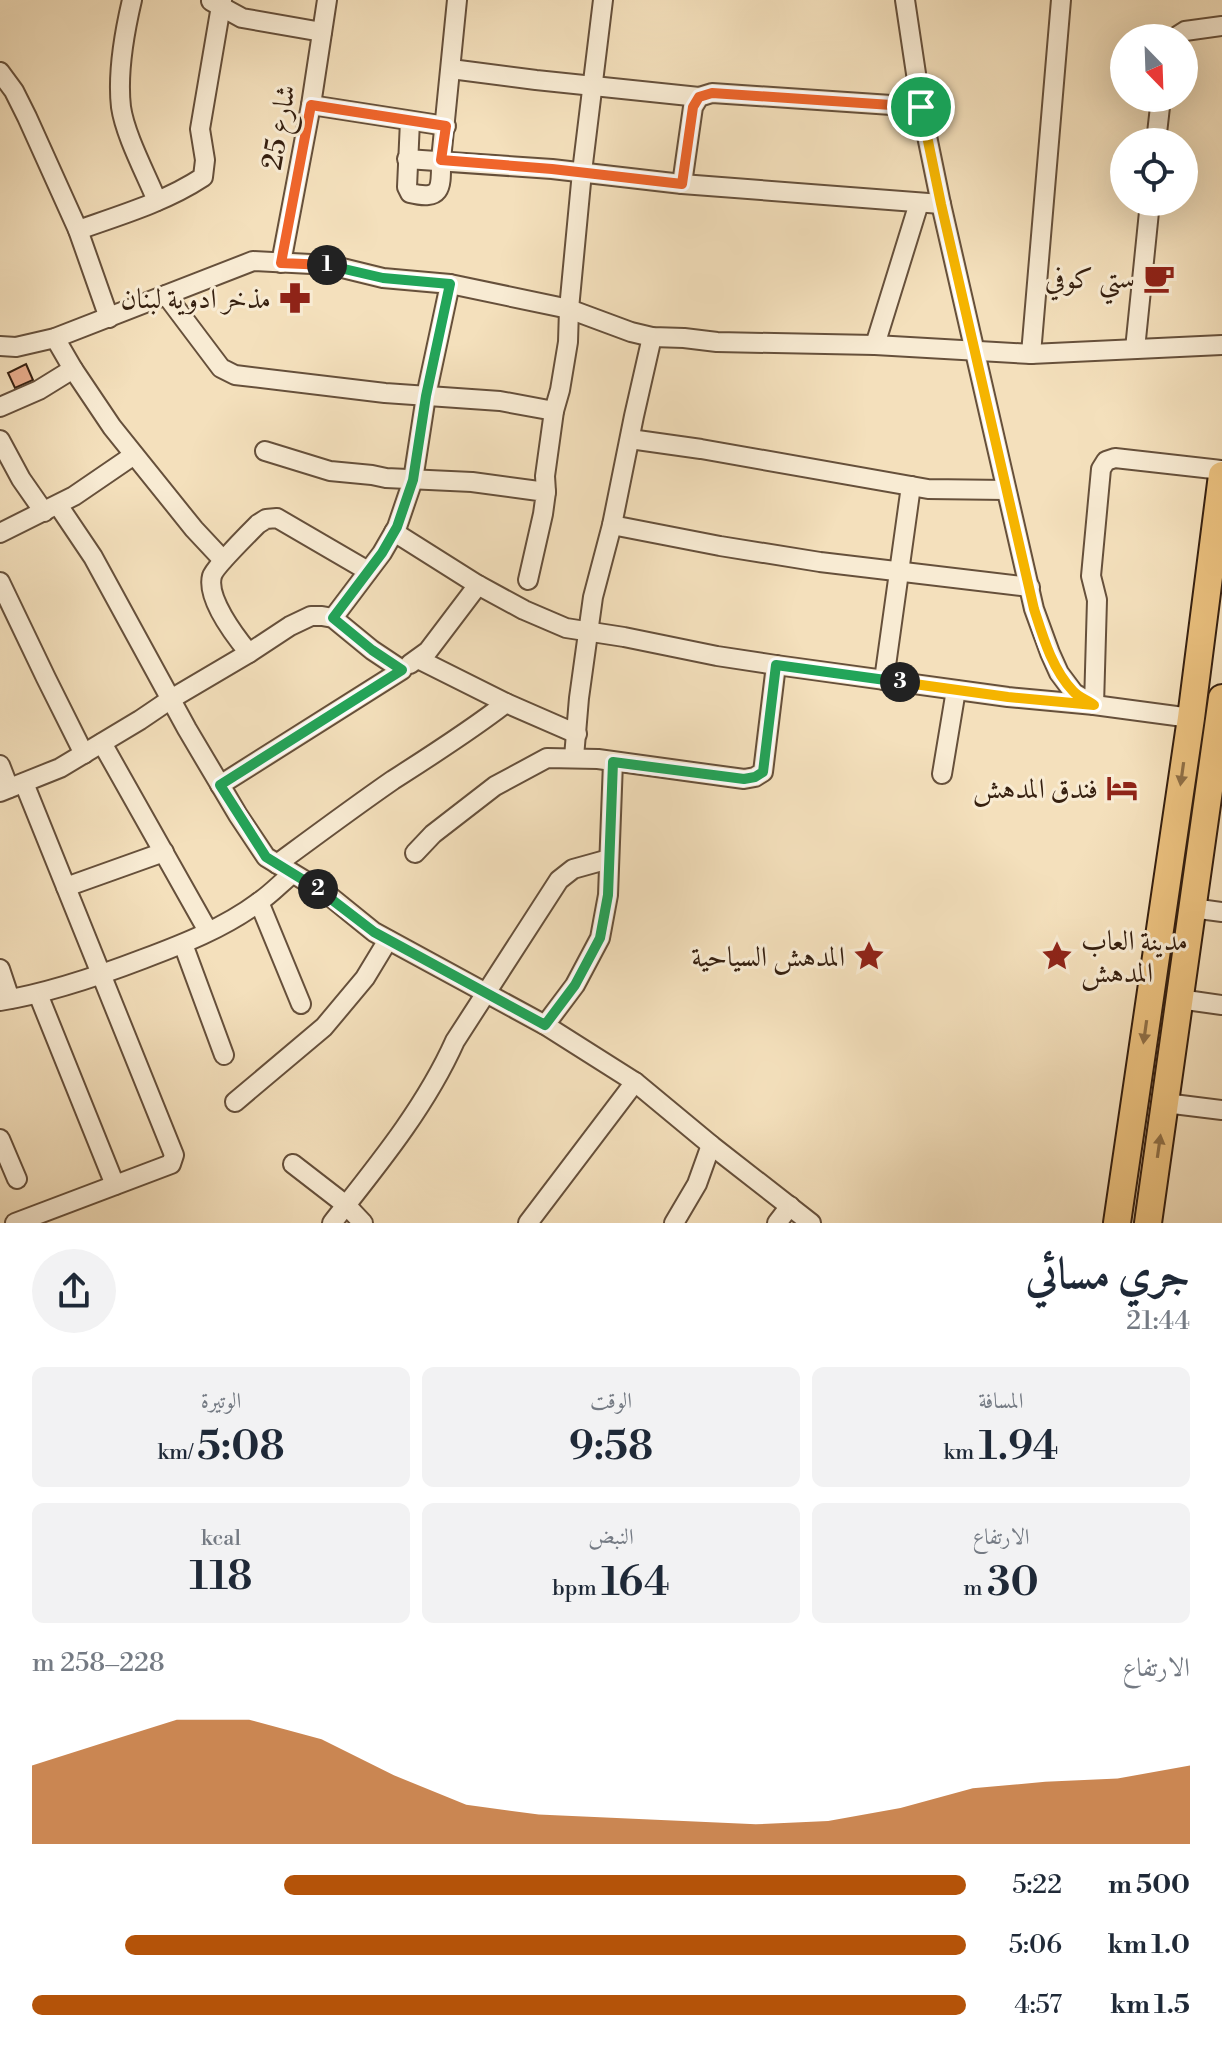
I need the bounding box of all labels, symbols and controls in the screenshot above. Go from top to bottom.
north arrow [1110,24,1198,112]
map controls [1110,24,1198,216]
pin [887,73,955,141]
street label: شارع 25 [255,82,309,173]
icon: arrive [899,85,943,129]
button: locate [1110,128,1198,216]
pin: 1 [307,245,347,285]
text: 1 [322,251,332,278]
cafe icon: ستي كوفي [1142,261,1176,295]
place label: ستي كوفي [1045,262,1135,305]
pharmacy icon: مذخر ادوية لبنان [278,281,312,315]
place label: مذخر ادوية لبنان [121,282,271,317]
pin: 3 [880,662,920,702]
text: 3 [893,668,907,695]
one-way arrow [1175,762,1188,787]
hotel icon: فندق المدهش [1105,771,1139,805]
place label: فندق المدهش [973,772,1098,807]
pin: 2 [298,869,338,909]
text: 2 [311,875,325,902]
place label: مدينة العاب المدهش [1081,924,1188,991]
place icon: المدهش السياحية [852,939,886,973]
place icon: مدينة العاب المدهش [1040,939,1074,973]
place label: المدهش السياحية [691,940,845,975]
one-way arrow [1138,1019,1151,1044]
one-way arrow [1153,1133,1166,1158]
text: جري مسائي [1026,1247,1190,1302]
button: share [32,1249,116,1333]
text: 21:44 [1126,1305,1190,1337]
text: الوتيرة [201,1388,241,1415]
text: الوقت [590,1388,632,1415]
text: المسافة [979,1388,1023,1415]
text: 5:08 [197,1422,285,1472]
text: 9:58 [569,1422,653,1472]
text: 1.94 [979,1422,1058,1472]
text: /km [157,1439,197,1466]
text: km [944,1439,979,1466]
text: النبض [588,1524,634,1551]
text: الارتفاع [972,1524,1030,1551]
text: kcal [201,1525,241,1552]
text: 118 [190,1552,252,1602]
text: 164 [601,1558,670,1608]
text: 30 [987,1558,1039,1608]
text: bpm [552,1575,601,1602]
text: m [963,1575,987,1602]
text: 228–258 m [32,1647,165,1679]
text: الارتفاع [1123,1652,1190,1684]
text: 5:22 [1012,1869,1062,1901]
text: 500 m [1108,1869,1190,1901]
text: 5:06 [1009,1929,1062,1961]
text: 1.0 km [1107,1929,1190,1961]
text: 4:57 [1014,1989,1062,2021]
text: 1.5 km [1110,1989,1190,2021]

